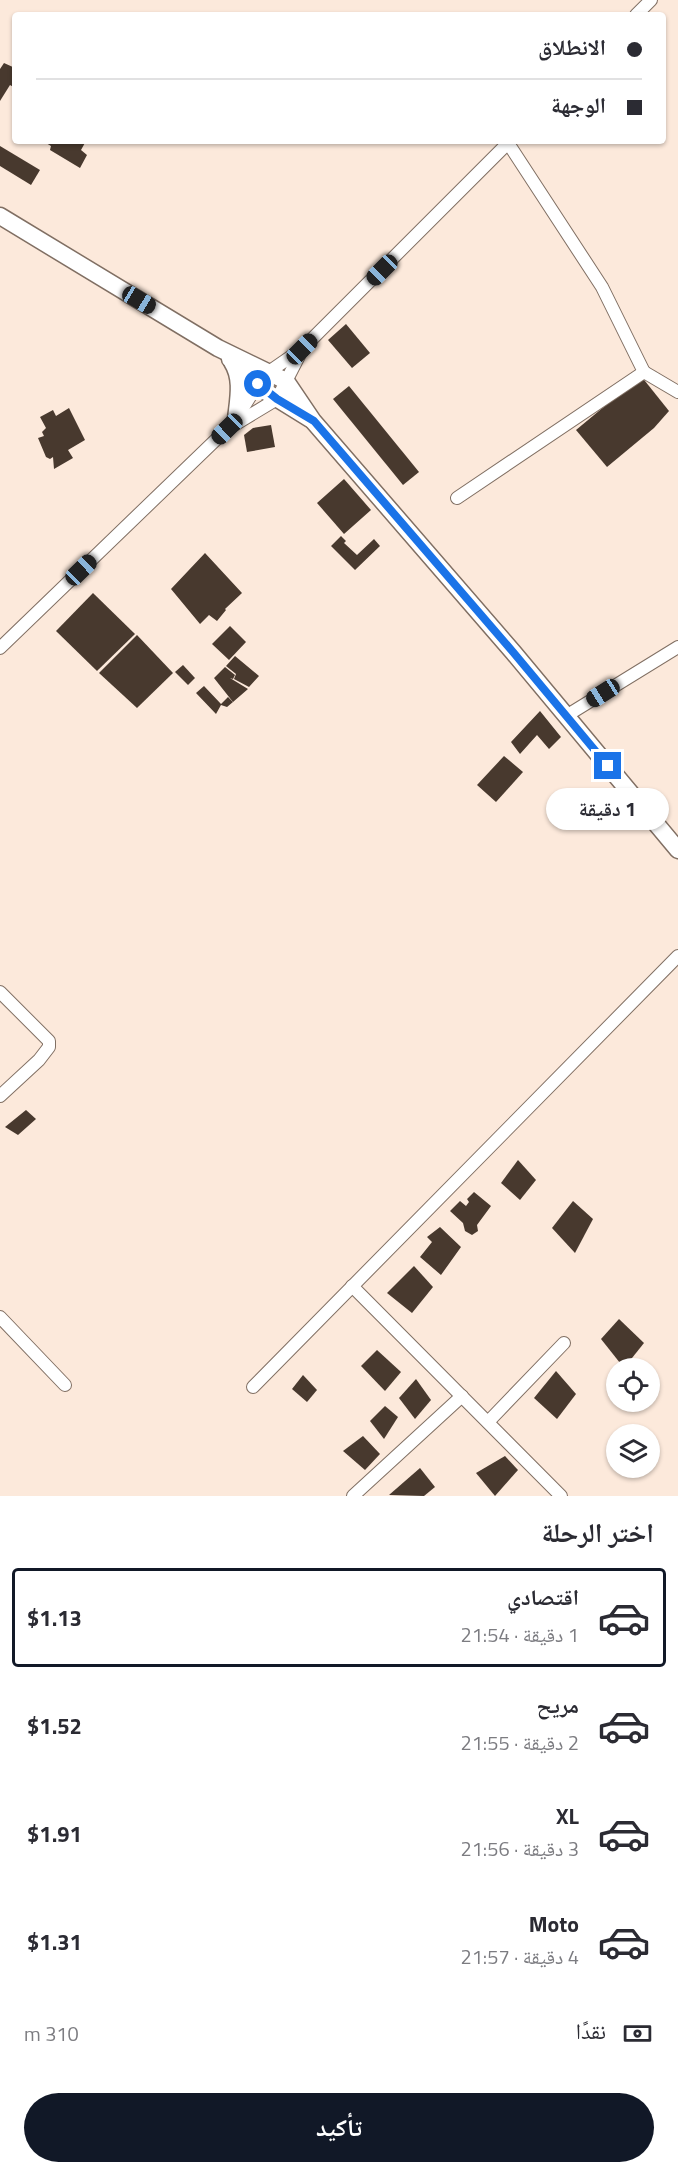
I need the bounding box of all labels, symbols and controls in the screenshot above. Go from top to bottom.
text: الانطلاق [538,30,606,64]
text: الوجهة [551,88,606,122]
car [363,251,401,289]
car [119,283,159,317]
car [283,330,321,368]
route start [244,370,271,397]
car [208,410,246,448]
car [62,551,100,589]
car [583,676,623,710]
route end [594,752,621,779]
callout: 1 دقيقة [546,787,670,829]
text: 1 دقيقة [579,793,636,824]
map controls [606,1358,660,1478]
button: locate [606,1358,660,1412]
button: layers [606,1424,660,1478]
text: اختر الرحلة [542,1511,654,1552]
text: اقتصادي [507,1580,579,1614]
icon: car [597,1591,651,1645]
text: $1.13 [27,1601,82,1635]
text: 1 دقيقة · 21:54 [460,1619,579,1650]
text: مريح [536,1688,579,1722]
icon: car [597,1699,651,1753]
text: $1.52 [27,1709,82,1743]
text: 2 دقيقة · 21:55 [460,1727,579,1758]
text: XL [556,1799,579,1833]
icon: car [597,1807,651,1861]
text: $1.91 [27,1817,82,1851]
text: 3 دقيقة · 21:56 [460,1833,579,1864]
text: Moto [529,1907,579,1941]
icon: car [597,1915,651,1969]
text: $1.31 [27,1925,82,1959]
text: 4 دقيقة · 21:57 [460,1941,579,1972]
text: نقدًا [576,2014,606,2048]
icon: cash [621,2017,654,2050]
text: 310 m [24,2018,79,2049]
button: تأكيد [24,2093,654,2162]

